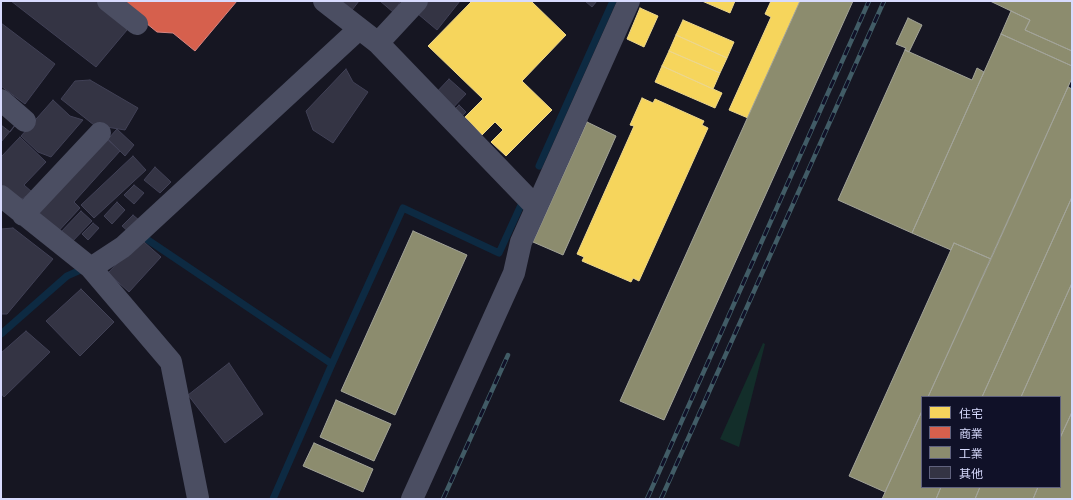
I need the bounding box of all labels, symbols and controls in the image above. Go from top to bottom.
legend [921,396,1061,488]
text: 住宅 [959,407,983,421]
text: 商業 [959,427,983,441]
text: 工業 [959,447,983,461]
text: 其他 [959,467,983,481]

